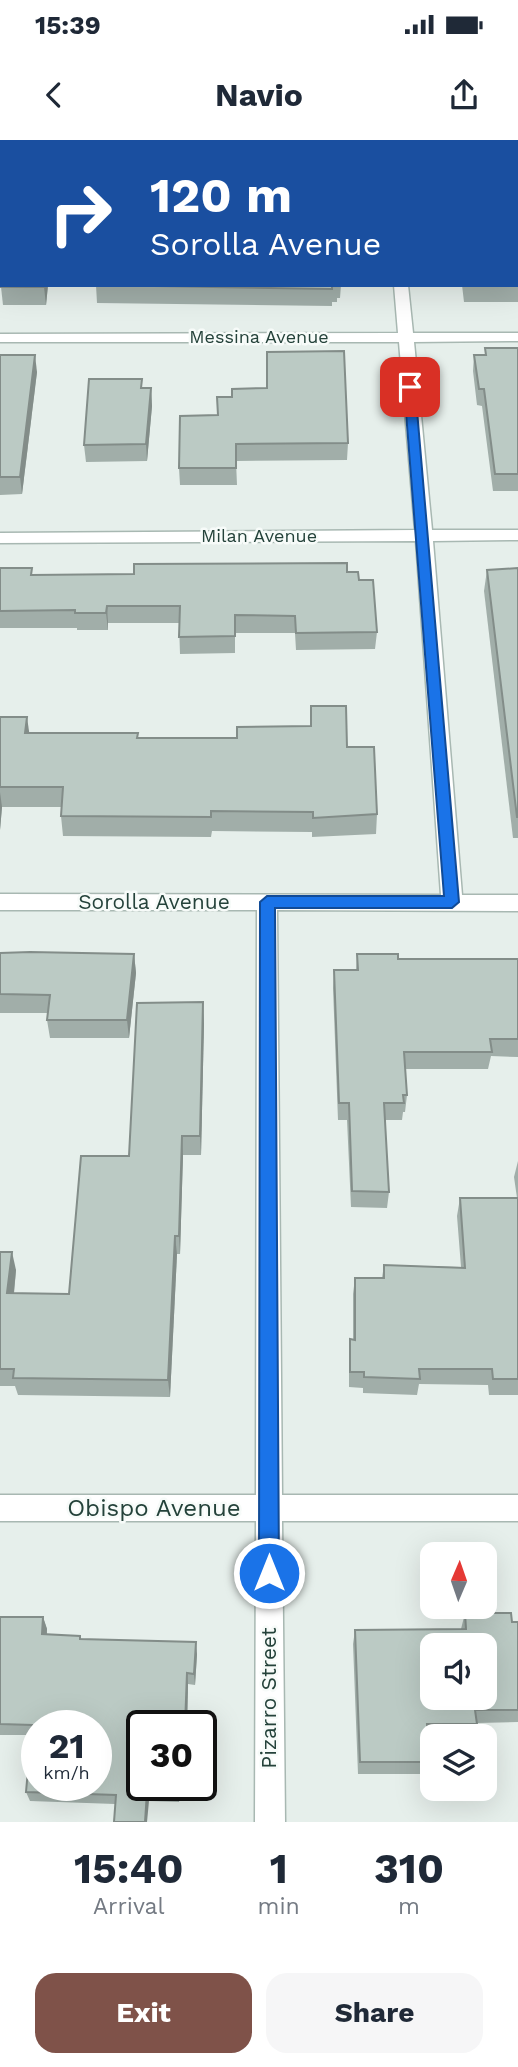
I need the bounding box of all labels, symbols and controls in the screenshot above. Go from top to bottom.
text: 15:39 [35,10,101,40]
icon: back [35,76,73,114]
text: Navio [215,76,303,114]
icon: share [445,76,483,114]
text: 120 m [150,166,292,224]
icon: right [35,168,126,259]
text: Sorolla Avenue [150,225,381,263]
street label: Messina Avenue [189,326,329,347]
pin [380,357,440,417]
icon: arrive [391,368,429,406]
street label: Milan Avenue [201,525,317,546]
street label: Sorolla Avenue [78,889,230,914]
street label: Obispo Avenue [67,1494,241,1522]
position arrow [232,1536,306,1610]
north arrow [420,1542,497,1619]
map controls [420,1542,497,1801]
street label: Pizarro Street [256,1627,281,1769]
button: sound [420,1633,497,1710]
speed limit sign: 30 [126,1710,217,1801]
button: layers [420,1724,497,1801]
text: 21 [49,1725,84,1767]
text: km/h [43,1762,90,1783]
text: 15:40 [74,1844,184,1893]
text: 1 [270,1844,288,1893]
text: 310 [374,1844,444,1893]
text: Arrival [93,1893,165,1920]
text: min [258,1893,300,1920]
text: m [398,1893,420,1920]
button: Exit [35,1973,252,2053]
button: Share [266,1973,483,2053]

